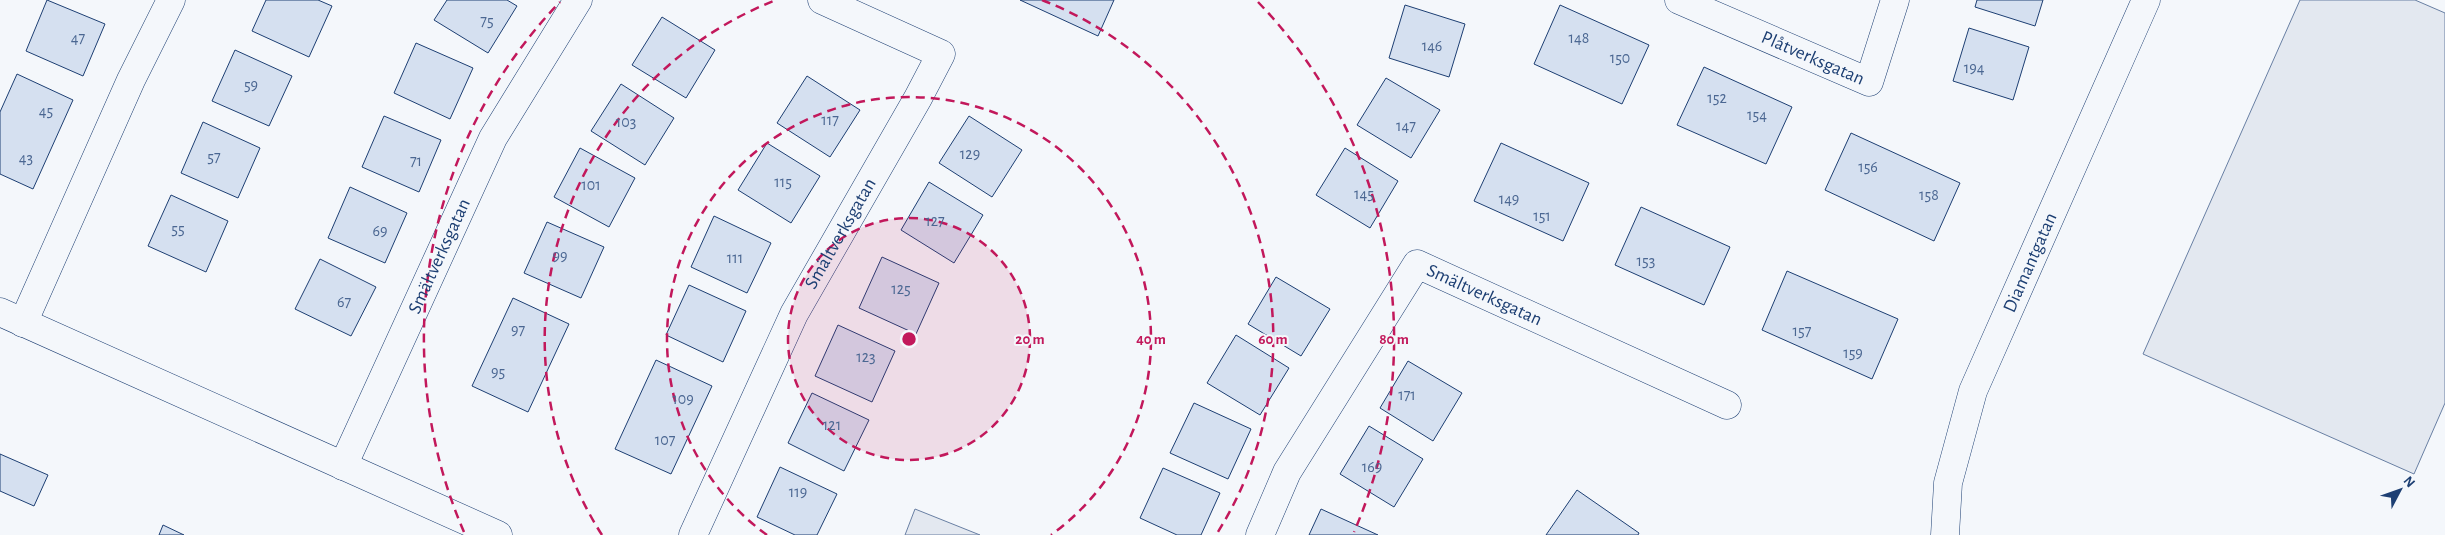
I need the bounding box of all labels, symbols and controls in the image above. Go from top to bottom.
house number: 75 [480,13,494,29]
street label: Plåtverksgatan [1759,27,1867,88]
house number: 47 [71,30,86,46]
house number: 148 [1569,30,1589,46]
house number: 146 [1422,38,1442,54]
house number: 150 [1610,50,1630,66]
house number: 194 [1964,60,1985,76]
house number: 59 [244,77,258,93]
house number: 152 [1707,90,1727,106]
house number: 45 [39,103,53,119]
house number: 154 [1747,107,1767,123]
house number: 117 [821,112,839,128]
house number: 103 [616,114,636,130]
house number: 147 [1396,118,1416,134]
house number: 129 [960,146,980,162]
house number: 57 [207,149,221,165]
house number: 43 [19,150,33,166]
house number: 71 [410,153,422,169]
house number: 156 [1858,159,1878,175]
house number: 115 [774,174,792,190]
street label: Smältverksgatan [801,175,879,292]
house number: 101 [581,177,601,193]
house number: 145 [1354,186,1374,202]
house number: 158 [1919,187,1939,203]
house number: 149 [1499,191,1519,207]
street label: Smältverksgatan [405,195,474,316]
house number: 151 [1533,208,1551,224]
street label: Diamantgatan [2000,210,2060,315]
house number: 127 [925,213,945,229]
house number: 55 [171,221,185,237]
house number: 69 [372,223,388,239]
house number: 99 [552,248,568,264]
house number: 111 [727,250,743,266]
house number: 153 [1637,253,1655,269]
street label: Smältverksgatan [1424,260,1545,329]
house number: 125 [891,281,911,297]
house number: 67 [337,294,351,310]
house number: 97 [511,322,525,338]
house number: 157 [1793,323,1812,339]
centre of rings [900,330,918,348]
text: 20 m [1015,332,1045,347]
text: 40 m [1136,332,1166,347]
text: 60 m [1258,332,1288,347]
text: 80 m [1379,332,1409,347]
house number: 159 [1843,345,1863,361]
house number: 123 [856,349,876,365]
house number: 95 [491,364,505,380]
house number: 171 [1398,387,1416,403]
house number: 109 [672,391,694,407]
house number: 121 [823,417,841,433]
house number: 107 [655,432,676,448]
house number: 169 [1362,459,1382,475]
north arrow [2375,465,2425,515]
text: N [2401,474,2418,490]
house number: 119 [789,484,807,500]

